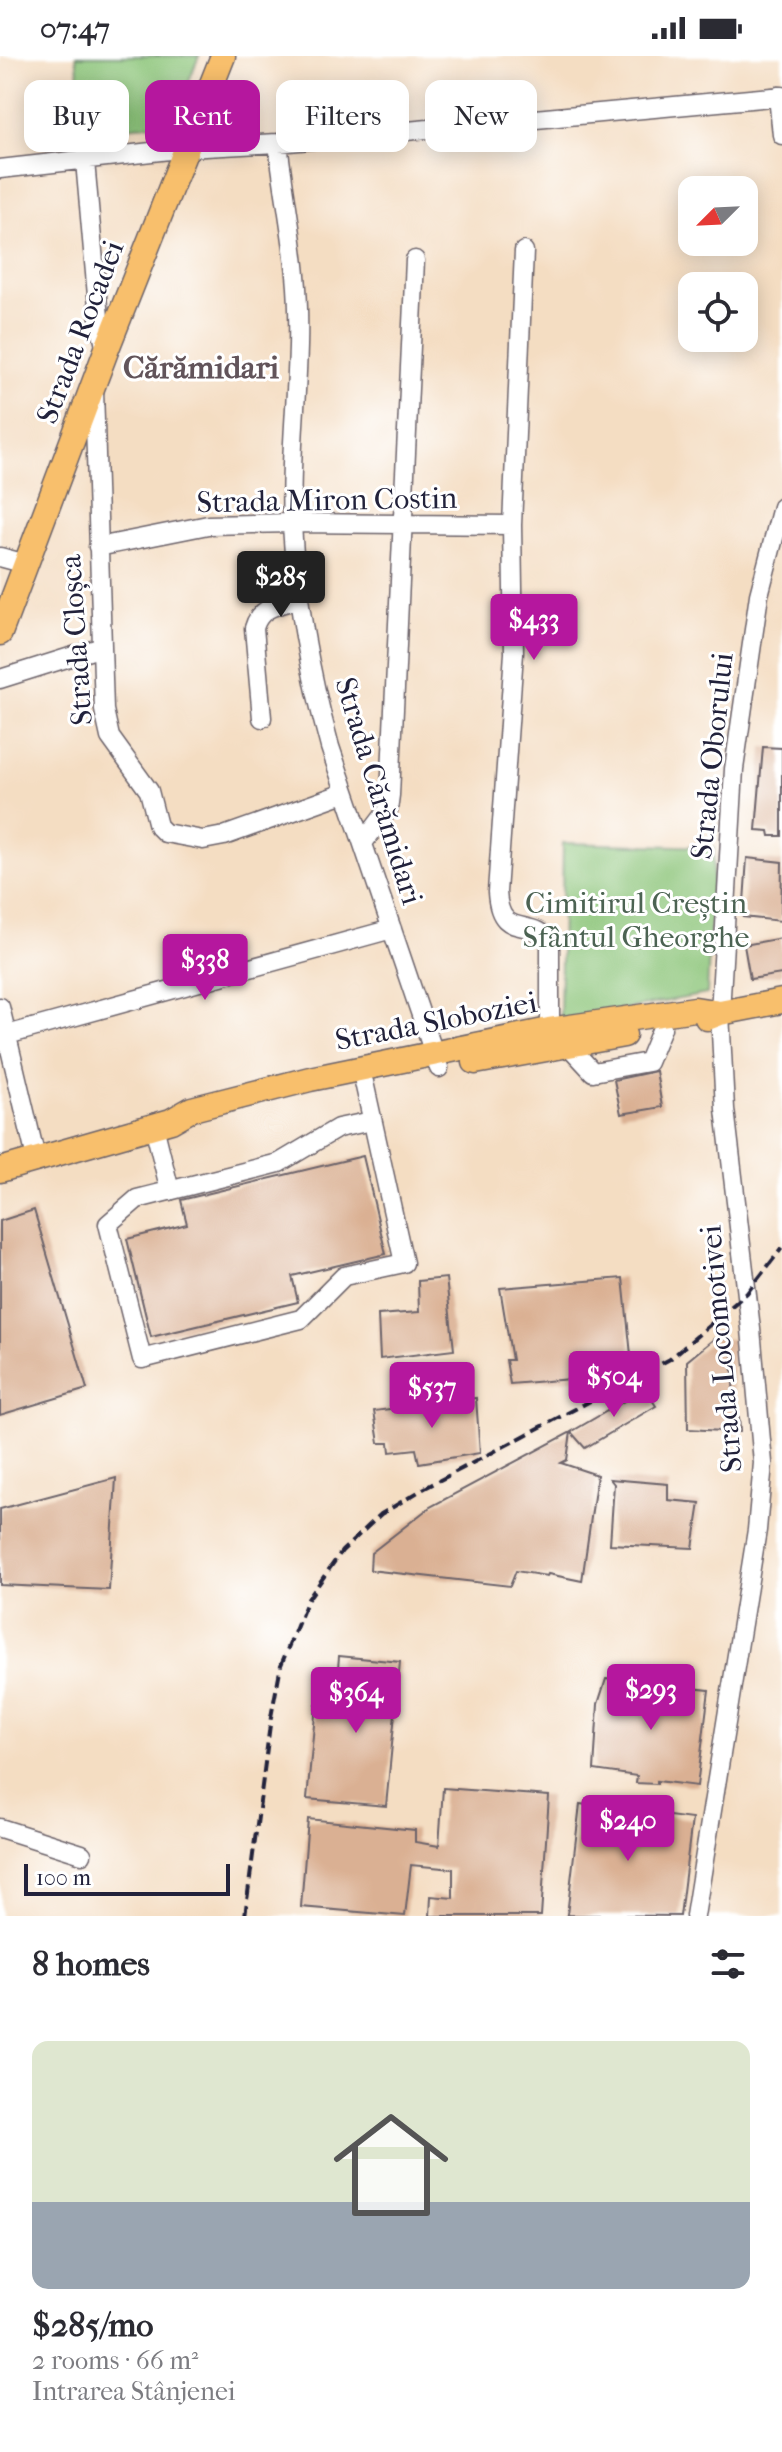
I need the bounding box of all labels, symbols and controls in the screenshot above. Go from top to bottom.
text: 07:47 [40,11,110,46]
chip: Buy [24,80,129,152]
chip: Rent [145,80,260,152]
chip: Filters [276,80,409,152]
chip: New [425,80,537,152]
north arrow [678,176,758,256]
map controls [678,176,758,352]
street label: Strada Rocadei [30,236,131,429]
button: locate [678,272,758,352]
district label: Cărămidari [123,349,279,386]
street label: Strada Miron Costin [196,481,458,520]
pin: $285 [234,551,328,619]
street label: Strada Cloșca [53,552,100,727]
text: $285 [255,561,307,592]
pin: $433 [487,594,581,662]
text: $433 [509,604,559,635]
street label: Strada Oborului [684,651,741,861]
street label: Strada Cărămidari [327,673,430,909]
park label: Cimitirul Creștin Sfântul Gheorghe [523,886,750,955]
pin: $338 [158,934,252,1002]
text: $338 [181,944,229,975]
street label: Strada Sloboziei [332,985,540,1058]
street label: Strada Locomotivei [693,1224,750,1474]
pin: $504 [567,1351,661,1419]
text: $504 [587,1361,641,1392]
pin: $537 [385,1362,479,1430]
text: $537 [408,1372,456,1403]
pin: $293 [604,1664,698,1732]
pin: $364 [309,1667,403,1735]
text: $293 [625,1674,677,1705]
text: $364 [329,1677,383,1708]
pin: $240 [581,1795,675,1863]
text: $240 [599,1805,657,1836]
scale bar [24,1860,230,1896]
text: 100 m [36,1865,91,1891]
icon: filters [706,1942,750,1986]
text: 8 homes [32,1944,150,1984]
icon: home [319,2093,463,2237]
text: $285/mo [32,2305,154,2345]
text: 2 rooms · 66 m² [32,2345,198,2376]
text: Intrarea Stânjenei [32,2376,235,2407]

